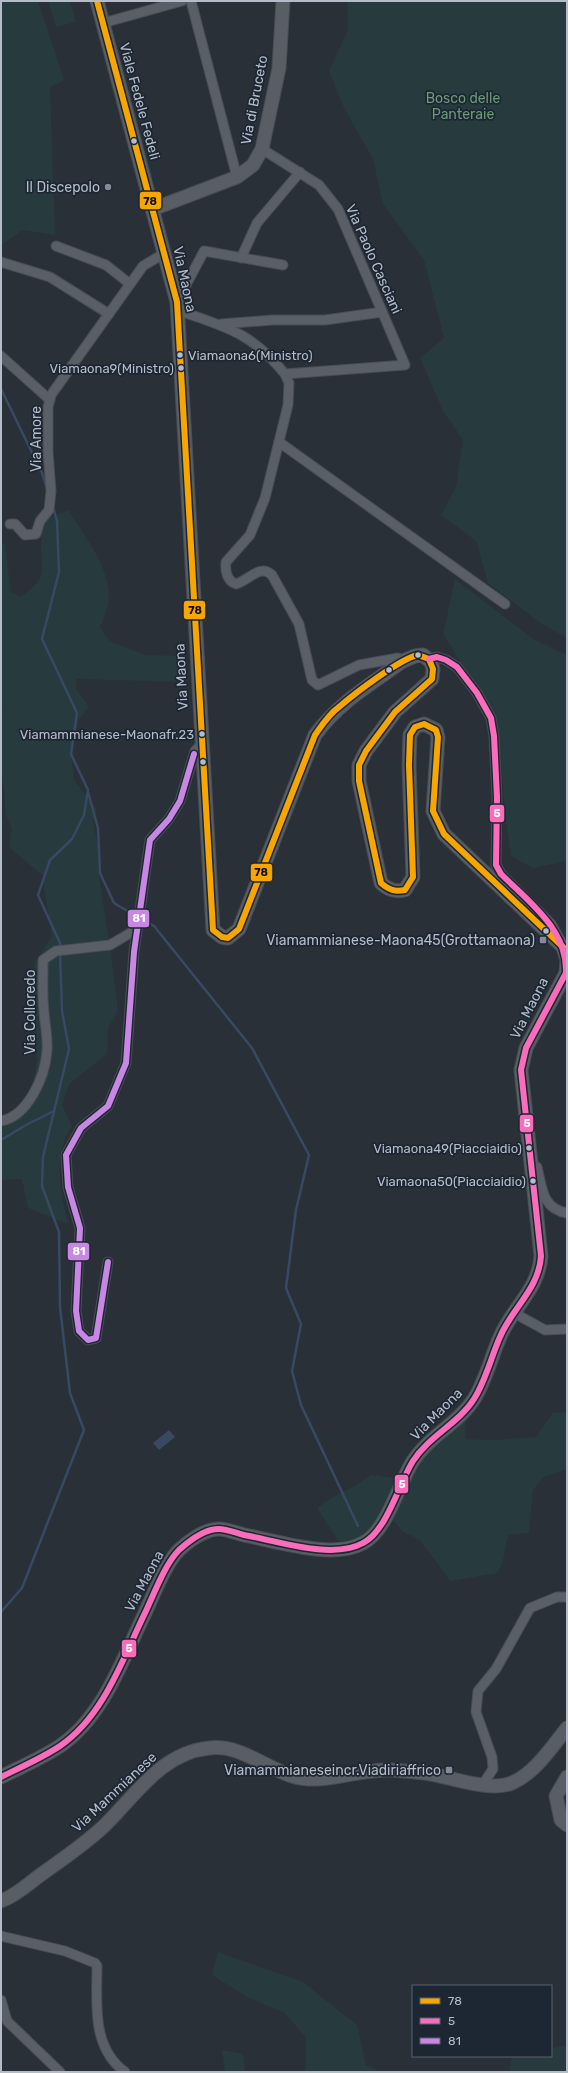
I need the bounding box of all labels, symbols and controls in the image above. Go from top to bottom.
street label: Viale Fedele Fedeli [116,41,163,161]
street label: Via di Bruceto [237,54,272,146]
park label: Bosco delle Panteraie [426,90,500,123]
unlabelled marker [129,136,139,146]
place label: Il Discepolo [26,179,100,196]
marker: Il Discepolo [103,182,113,192]
line badge: 78 [139,191,162,210]
text: 78 [143,195,157,208]
street label: Via Paolo Casciani [342,202,405,317]
street label: Via Maona [169,245,200,314]
place label: Viamaona6(Ministro) [188,348,313,363]
marker: Viamaona6(Ministro) [175,350,185,360]
place label: Viamaona9(Ministro) [50,361,174,376]
marker: Viamaona9(Ministro) [176,363,186,373]
street label: Via Amore [28,406,45,472]
line badge: 78 [183,600,206,620]
text: 78 [188,604,202,617]
street label: Via Maona [171,643,192,711]
unlabelled marker [413,650,423,660]
unlabelled marker [384,665,394,675]
place label: Viamammianese-Maonafr.23 [20,727,194,742]
marker: Viamammianese-Maonafr.23 [197,729,207,739]
unlabelled marker [198,757,208,767]
line badge: 5 [489,804,505,823]
text: 5 [493,807,501,820]
line badge: 78 [250,863,273,882]
text: 78 [254,866,268,879]
line badge: 81 [127,909,150,928]
text: 81 [133,912,145,925]
unlabelled marker [541,926,551,936]
place label: Viamammianese-Maona45(Grottamaona) [266,932,535,949]
marker: Viamammianese-Maona45(Grottamaona) [538,935,548,945]
street label: Via Colloredo [22,969,39,1055]
street label: Via Maona [507,975,552,1042]
line badge: 5 [519,1114,534,1133]
text: 5 [523,1117,531,1130]
place label: Viamaona49(Piacciaidio) [373,1141,522,1156]
marker: Viamaona49(Piacciaidio) [524,1143,534,1153]
place label: Viamaona50(Piacciaidio) [377,1174,526,1189]
marker: Viamaona50(Piacciaidio) [528,1176,538,1186]
line badge: 81 [67,1242,90,1261]
text: 81 [73,1245,85,1258]
street label: Via Maona [407,1385,466,1444]
line badge: 5 [394,1474,409,1494]
text: 5 [398,1478,406,1491]
street label: Via Maona [121,1548,168,1615]
line badge: 5 [121,1639,137,1658]
text: 5 [125,1642,133,1655]
street label: Via Mammianese [68,1749,160,1836]
place label: Viamammianeseincr.Viadiriaffrico [224,1762,441,1779]
marker: Viamammianeseincr.Viadiriaffrico [444,1765,454,1775]
legend [412,1985,552,2057]
text: 78 [448,1994,462,2008]
text: 5 [448,2014,455,2028]
text: 81 [448,2034,461,2048]

